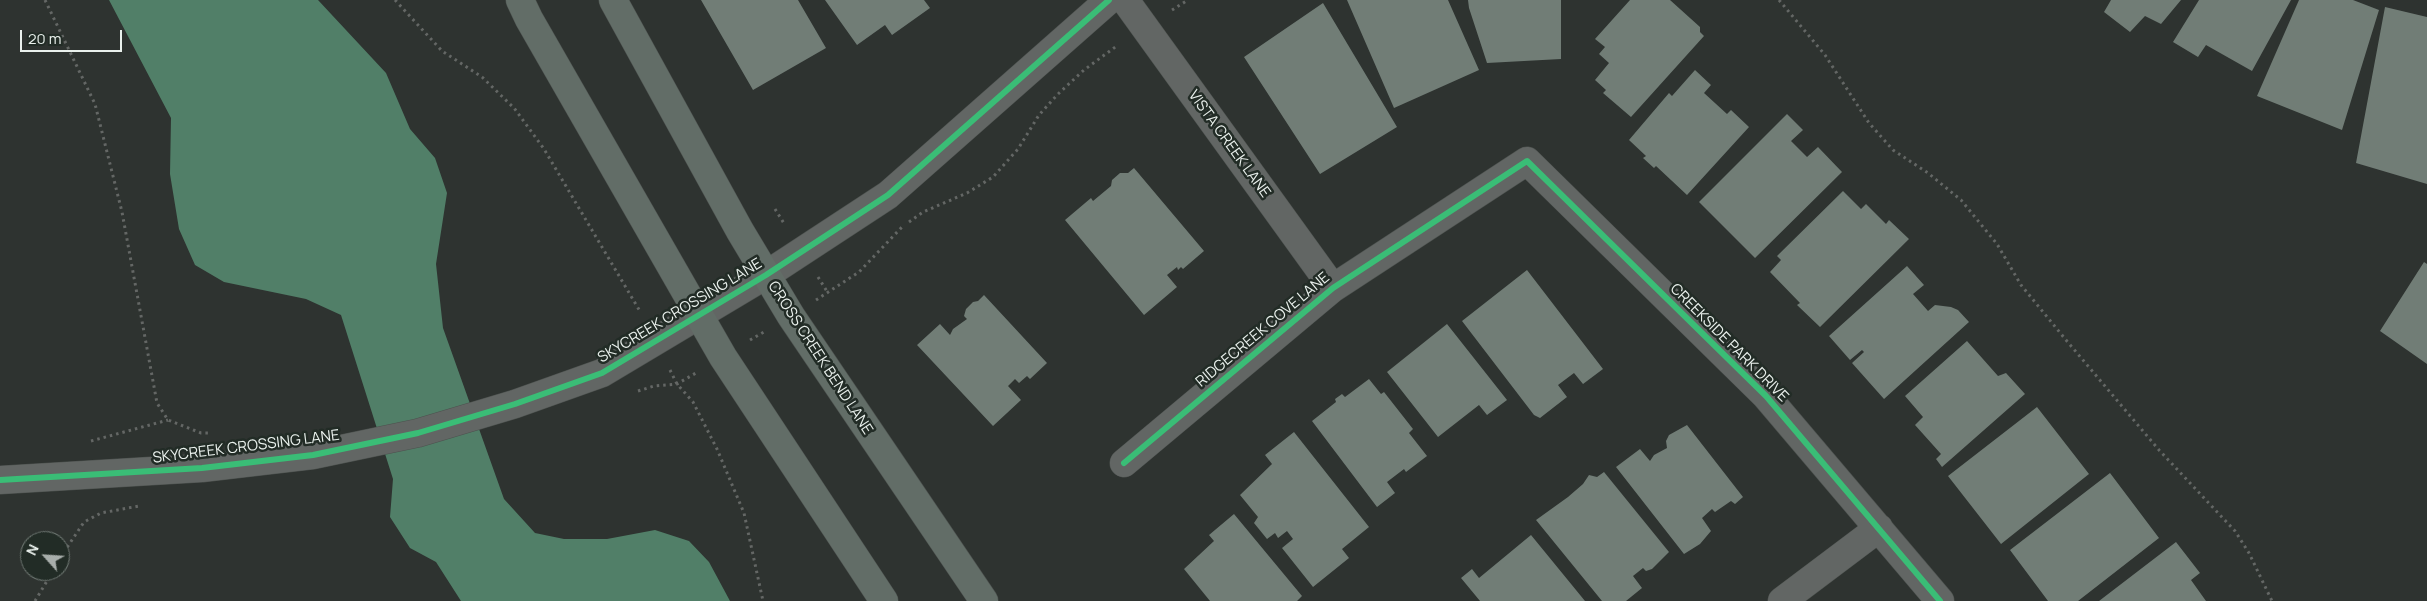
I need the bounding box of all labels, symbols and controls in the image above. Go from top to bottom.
scale bar [22,20,125,52]
text: 20 m [28,28,61,49]
street label: VISTA CREEK LANE [1184,87,1274,201]
street label: SKYCREEK CROSSING LANE [595,255,765,367]
street label: RIDGECREEK COVE LANE [1193,269,1333,391]
street label: CROSS CREEK BEND LANE [764,278,876,438]
street label: CREEKSIDE PARK DRIVE [1666,280,1792,406]
street label: SKYCREEK CROSSING LANE [152,427,340,467]
north arrow [20,531,70,581]
text: N [21,541,43,558]

